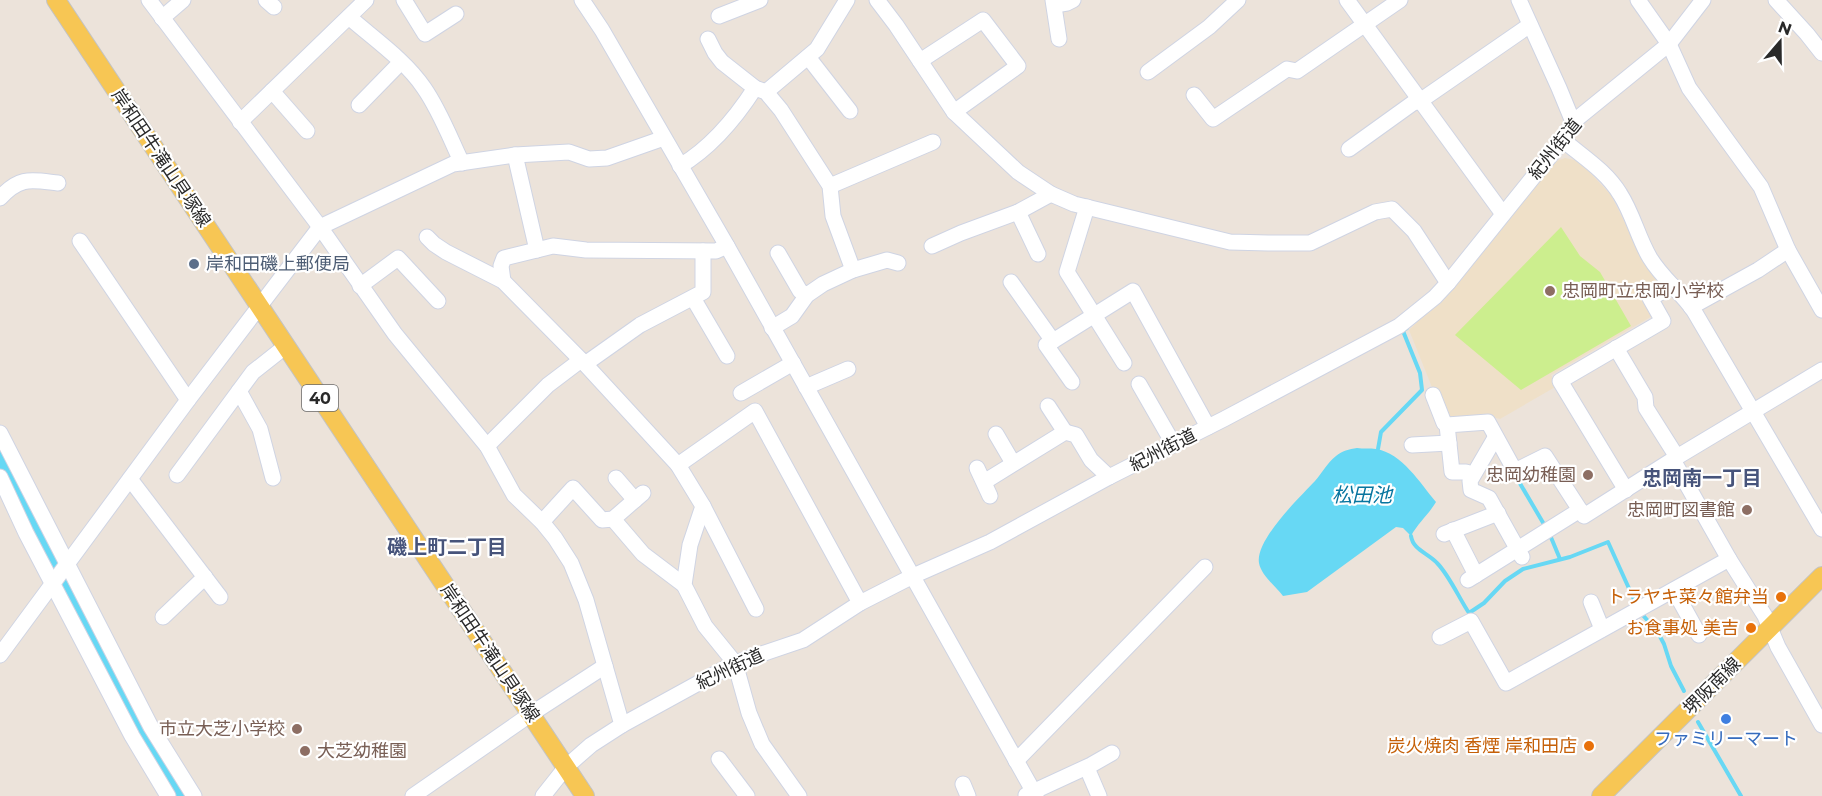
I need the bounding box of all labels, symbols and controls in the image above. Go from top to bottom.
north arrow [1750,12,1810,72]
text: N [1776,17,1794,40]
street label: 岸和田牛滝山貝塚線 [107,85,215,231]
street label: 紀州街道 [1524,114,1586,184]
place label: 岸和田磯上郵便局 [206,253,350,275]
marker: 岸和田磯上郵便局 [187,257,201,271]
place label: 忠岡町立忠岡小学校 [1562,280,1724,302]
marker: 忠岡町立忠岡小学校 [1543,284,1557,298]
road number: 40 [302,385,338,411]
street label: 紀州街道 [1126,424,1200,476]
place label: 忠岡幼稚園 [1486,464,1576,486]
district label: 忠岡南一丁目 [1642,466,1762,490]
marker: 忠岡幼稚園 [1581,468,1595,482]
water label: 松田池 [1332,483,1394,507]
place label: 忠岡町図書館 [1627,499,1735,521]
marker: 忠岡町図書館 [1740,503,1754,517]
district label: 磯上町二丁目 [387,535,507,559]
street label: 岸和田牛滝山貝塚線 [436,580,544,726]
place label: トラヤキ菜々館弁当 [1607,586,1769,608]
marker: トラヤキ菜々館弁当 [1774,590,1788,604]
place label: お食事処 美吉 [1626,617,1739,639]
marker: お食事処 美吉 [1744,621,1758,635]
street label: 紀州街道 [693,644,767,694]
street label: 堺阪南線 [1679,653,1745,719]
marker: ファミリーマート [1719,712,1733,726]
place label: 市立大芝小学校 [159,718,285,740]
marker: 市立大芝小学校 [290,722,304,736]
place label: ファミリーマート [1654,728,1798,750]
place label: 炭火焼肉 香煙 岸和田店 [1388,735,1577,757]
marker: 炭火焼肉 香煙 岸和田店 [1582,739,1596,753]
place label: 大芝幼稚園 [317,740,407,762]
marker: 大芝幼稚園 [298,744,312,758]

